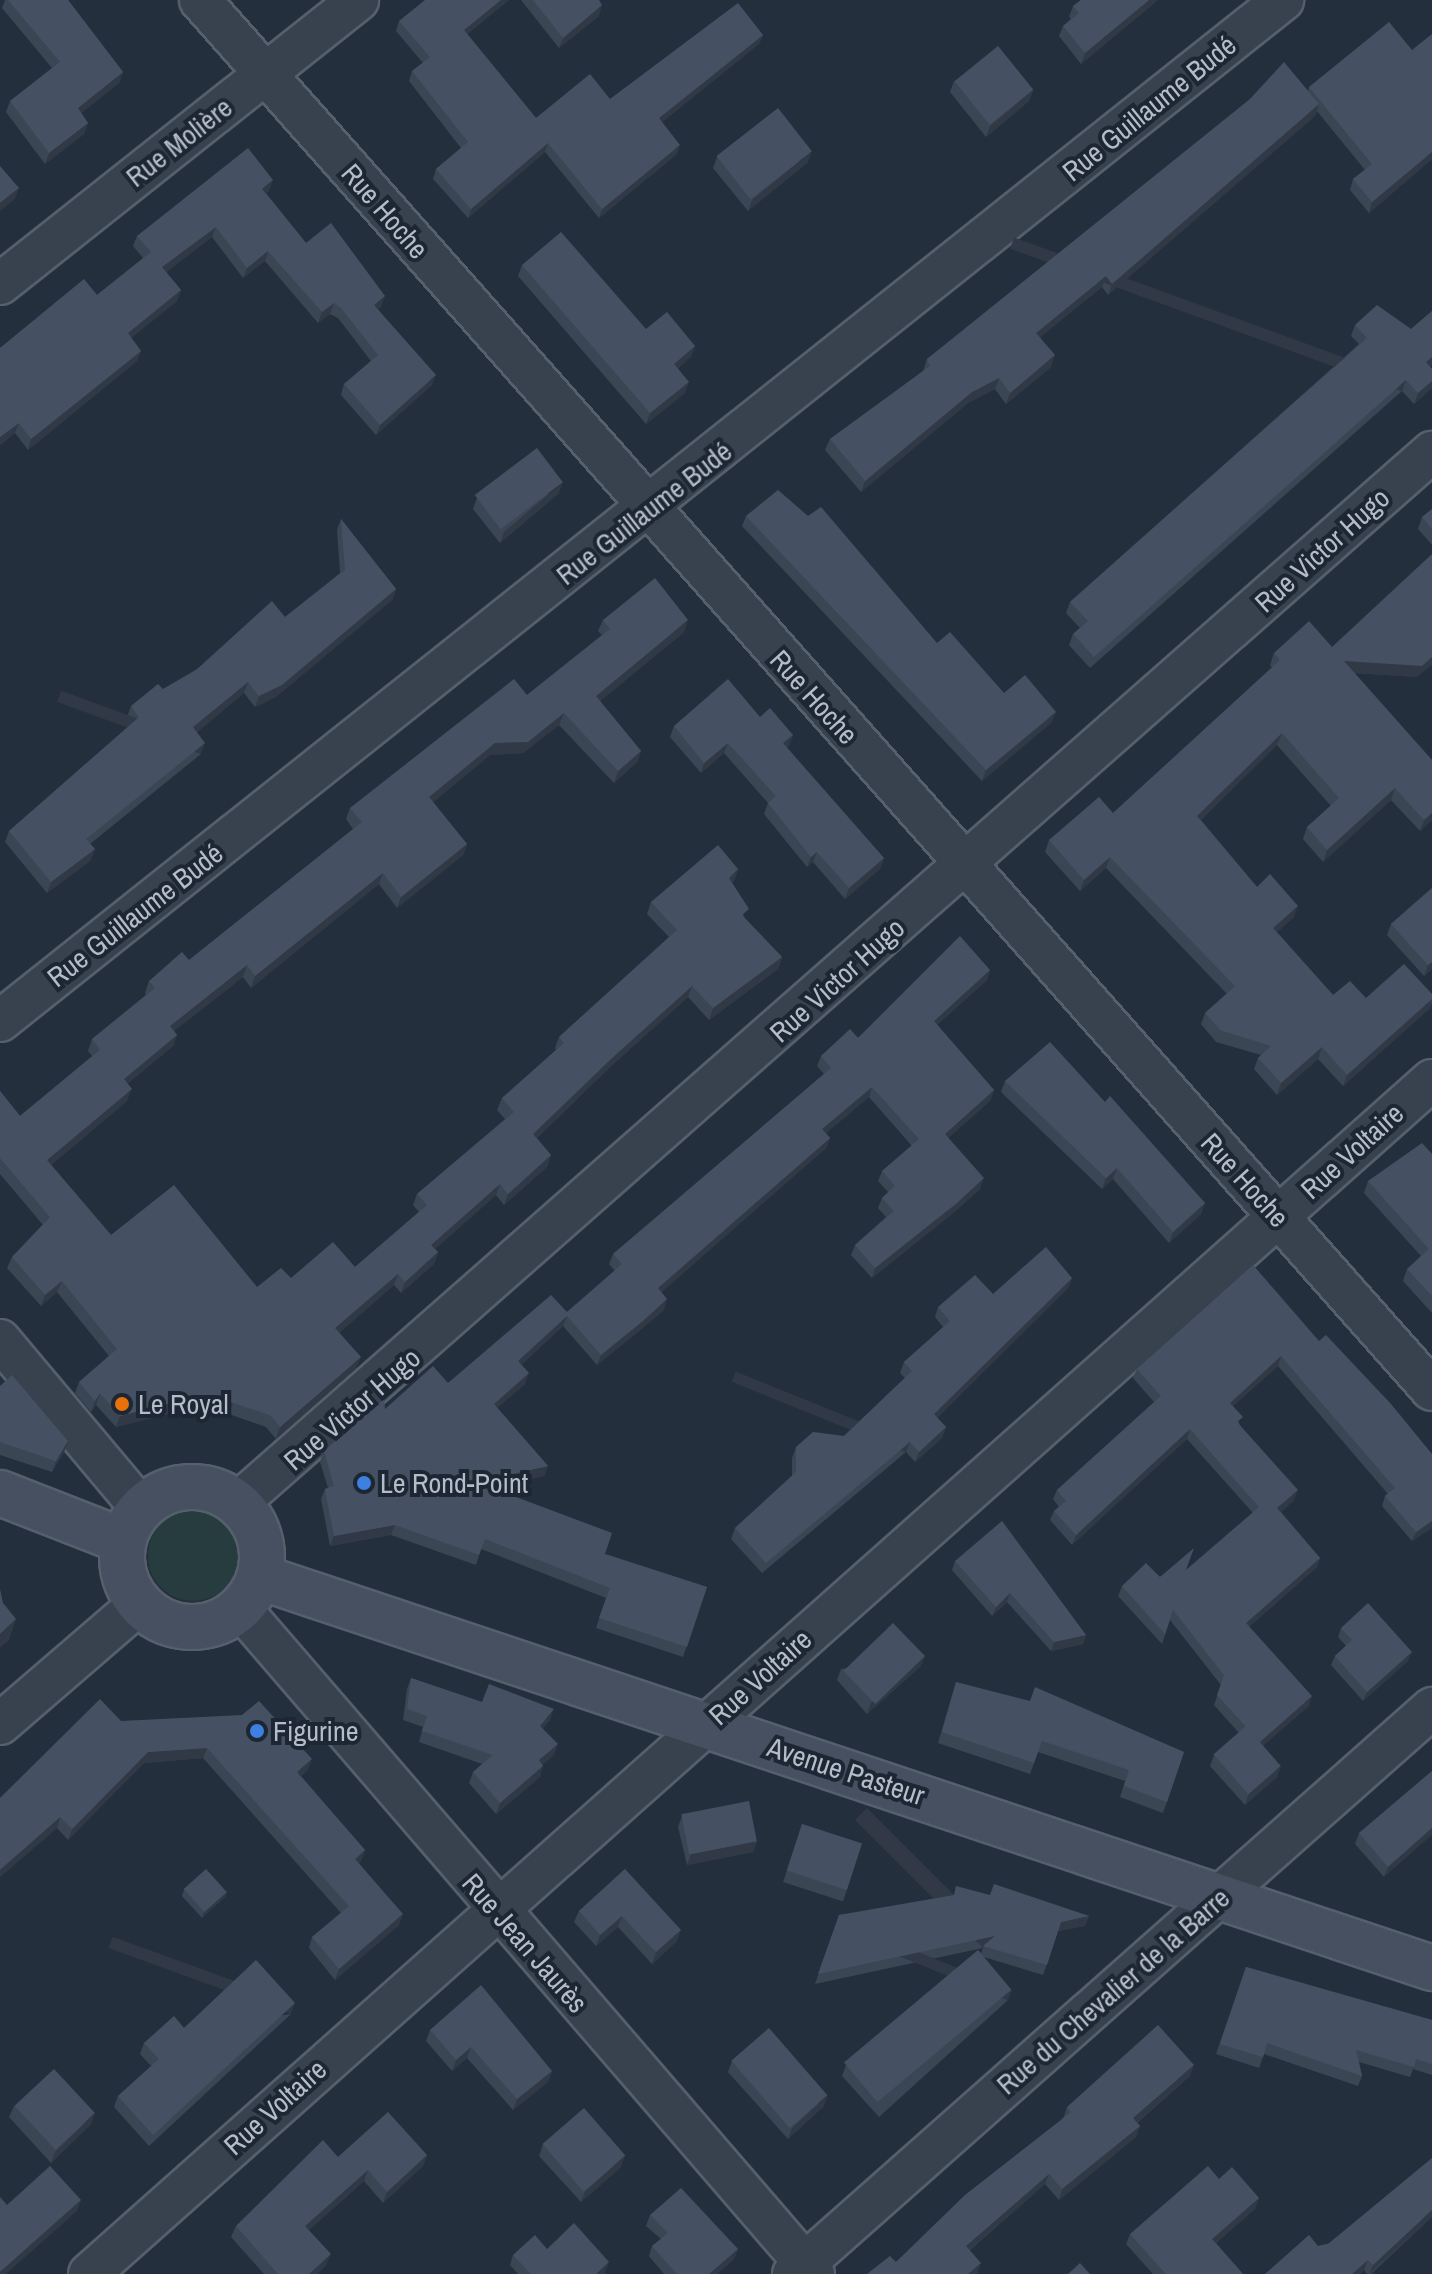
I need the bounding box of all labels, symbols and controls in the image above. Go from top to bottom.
street label: Rue Guillaume Budé [1056,28,1242,188]
street label: Rue Molière [119,90,239,194]
street label: Rue Hoche [335,157,435,265]
street label: Rue Guillaume Budé [550,434,738,592]
street label: Rue Victor Hugo [1248,481,1396,619]
street label: Rue Hoche [763,643,865,751]
street label: Rue Guillaume Budé [41,836,229,994]
street label: Rue Victor Hugo [763,911,911,1049]
street label: Rue Voltaire [1294,1096,1410,1206]
street label: Rue Hoche [1194,1126,1296,1234]
street label: Rue Victor Hugo [277,1341,427,1477]
place label: Le Royal [138,1387,229,1421]
marker: Le Royal [113,1395,131,1413]
place label: Le Rond-Point [380,1466,528,1500]
marker: Le Rond-Point [355,1474,373,1492]
street label: Rue Voltaire [702,1622,818,1732]
place label: Figurine [273,1714,359,1748]
marker: Figurine [248,1722,266,1740]
street label: Avenue Pasteur [763,1730,929,1812]
street label: Rue Jean Jaurès [455,1866,595,2020]
street label: Rue du Chevalier de la Barre [990,1881,1236,2101]
street label: Rue Voltaire [217,2052,333,2162]

